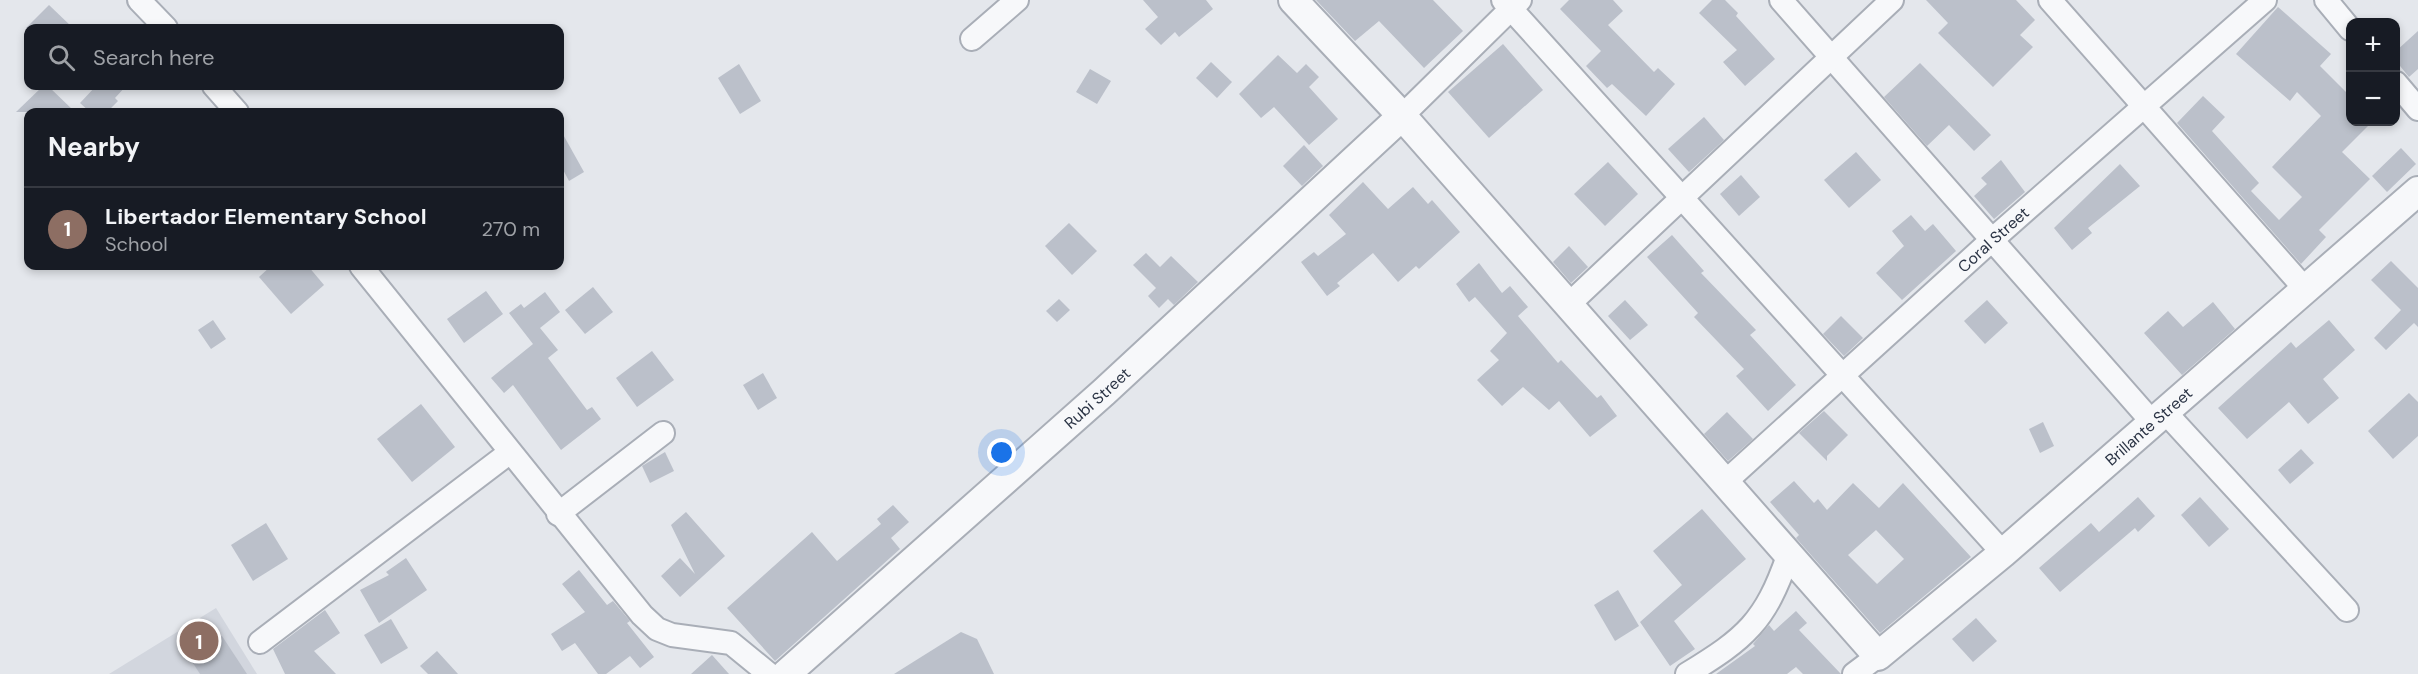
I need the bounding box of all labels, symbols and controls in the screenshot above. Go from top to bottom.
map controls [2346,18,2400,126]
button: + [2346,18,2400,72]
search box [24,24,564,90]
icon: search [45,41,78,74]
text: Search here [93,43,214,72]
button: − [2346,72,2400,126]
text: Nearby [48,130,140,164]
text: Libertador Elementary School [105,202,427,231]
street label: Coral Street [1953,202,2034,277]
text: 1 [64,216,71,242]
text: 270 m [482,216,540,242]
text: School [105,231,168,257]
street label: Rubi Street [1060,363,1135,433]
street label: Brillante Street [2101,383,2197,470]
your location [987,438,1016,467]
pin: 1 [180,618,218,664]

